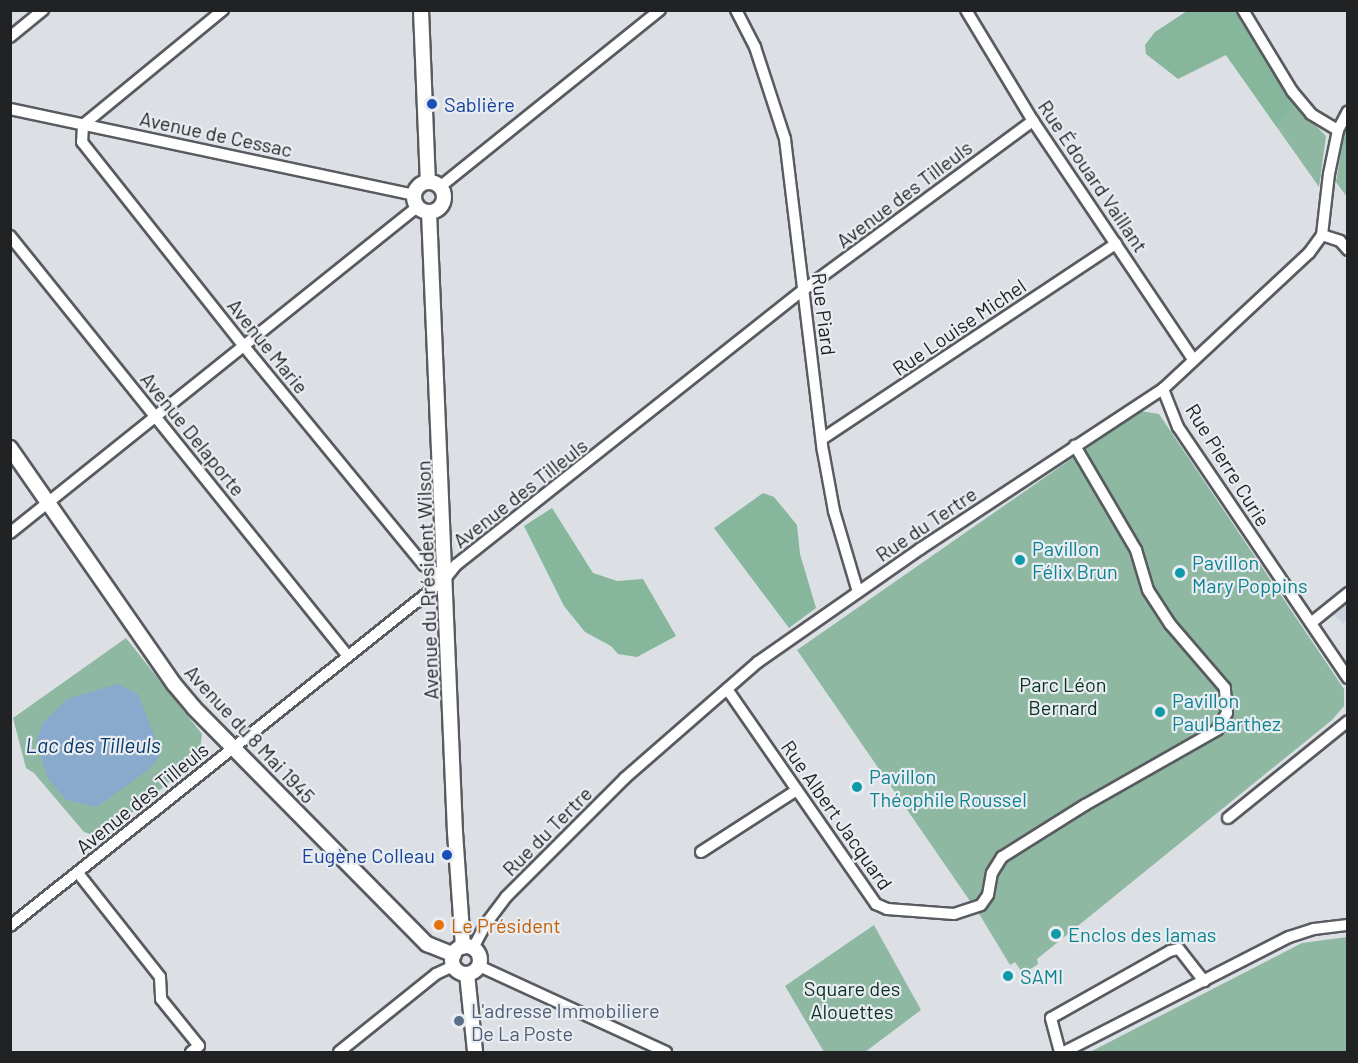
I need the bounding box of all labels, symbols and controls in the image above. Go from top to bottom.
place label: Sablière [444,92,515,116]
street label: Rue Édouard Vaillant [1033,95,1153,257]
marker: Sablière [425,97,439,111]
street label: Avenue de Cessac [138,106,294,162]
street label: Avenue des Tilleuls [831,135,977,253]
street label: Rue Piard [807,271,841,357]
street label: Rue Louise Michel [888,274,1030,380]
street label: Avenue Marie [222,294,314,398]
street label: Avenue Delaporte [136,367,250,501]
street label: Rue Pierre Curie [1181,399,1275,531]
street label: Avenue des Tilleuls [448,433,592,553]
street label: Avenue du Président Wilson [411,460,443,700]
street label: Rue du Tertre [871,481,981,567]
place label: Pavillon Félix Brun [1032,536,1118,583]
place label: Pavillon Mary Poppins [1192,550,1308,597]
marker: Pavillon Félix Brun [1013,553,1027,567]
marker: Pavillon Mary Poppins [1173,566,1187,580]
street label: Avenue du 8 Mai 1945 [180,660,320,808]
park label: Parc Léon Bernard [1019,672,1107,719]
place label: Pavillon Paul Barthez [1172,688,1281,735]
marker: Pavillon Paul Barthez [1153,705,1167,719]
water label: Lac des Tilleuls [25,732,161,758]
street label: Rue Albert Jacquard [776,736,898,894]
street label: Avenue des Tilleuls [71,737,213,859]
place label: Pavillon Théophile Roussel [869,764,1027,811]
marker: Pavillon Théophile Roussel [850,780,864,794]
street label: Rue du Tertre [497,781,597,881]
place label: Eugène Colleau [302,843,435,867]
marker: Eugène Colleau [440,848,454,862]
place label: Le Président [451,913,561,937]
marker: Le Président [432,918,446,932]
place label: Enclos des lamas [1068,922,1216,946]
marker: Enclos des lamas [1049,927,1063,941]
place label: SAMI [1020,964,1063,988]
marker: SAMI [1001,969,1015,983]
park label: Square des Alouettes [804,977,900,1024]
place label: L'adresse Immobiliere De La Poste [471,998,660,1045]
marker: L'adresse Immobiliere De La Poste [452,1014,466,1028]

